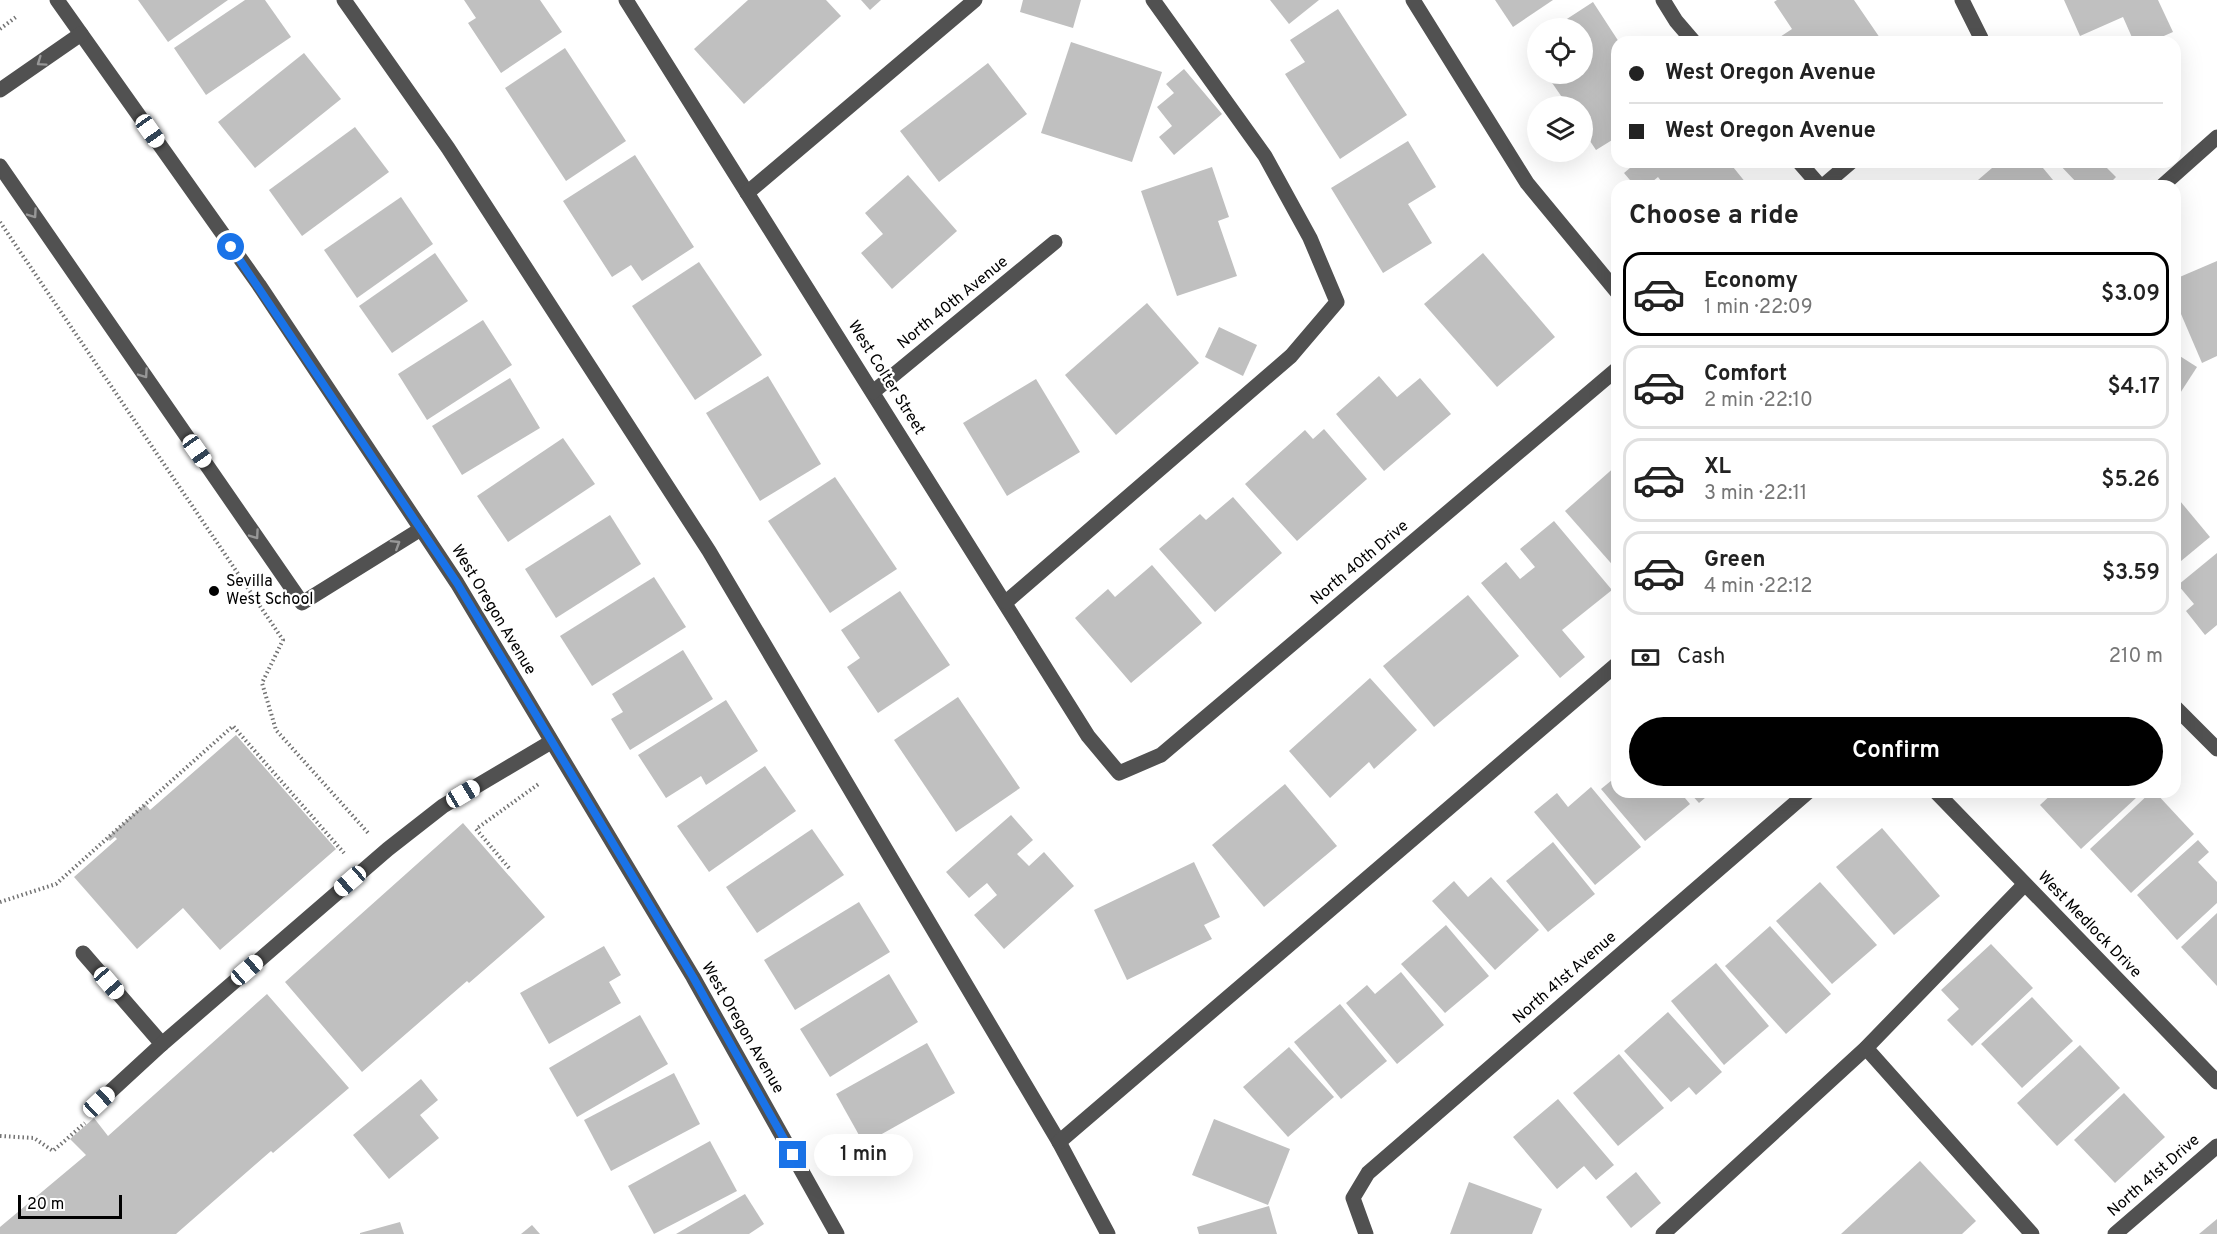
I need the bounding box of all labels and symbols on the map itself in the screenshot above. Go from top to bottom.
one-way arrow [36,55,47,66]
car [132,111,168,151]
one-way arrow [26,207,37,218]
route start [217,233,244,260]
street label: North 40th Avenue [894,252,1012,354]
street label: West Colter Street [843,317,929,439]
one-way arrow [137,367,148,378]
car [179,431,215,471]
street label: North 40th Drive [1307,516,1413,610]
one-way arrow [248,528,259,539]
one-way arrow [390,539,400,551]
street label: West Oregon Avenue [446,541,540,679]
place label: Sevilla West School [226,572,314,610]
marker: Sevilla West School [207,584,221,598]
car [443,777,483,811]
car [331,862,369,900]
street label: West Medlock Drive [2033,867,2145,983]
street label: North 41st Avenue [1509,928,1621,1028]
car [228,951,266,989]
street label: West Oregon Avenue [696,959,788,1097]
car [90,964,128,1002]
car [80,1083,118,1121]
street label: North 41st Drive [2104,1130,2204,1222]
callout: 1 min [814,1134,913,1176]
route end [779,1141,806,1168]
scale bar [18,1192,122,1220]

